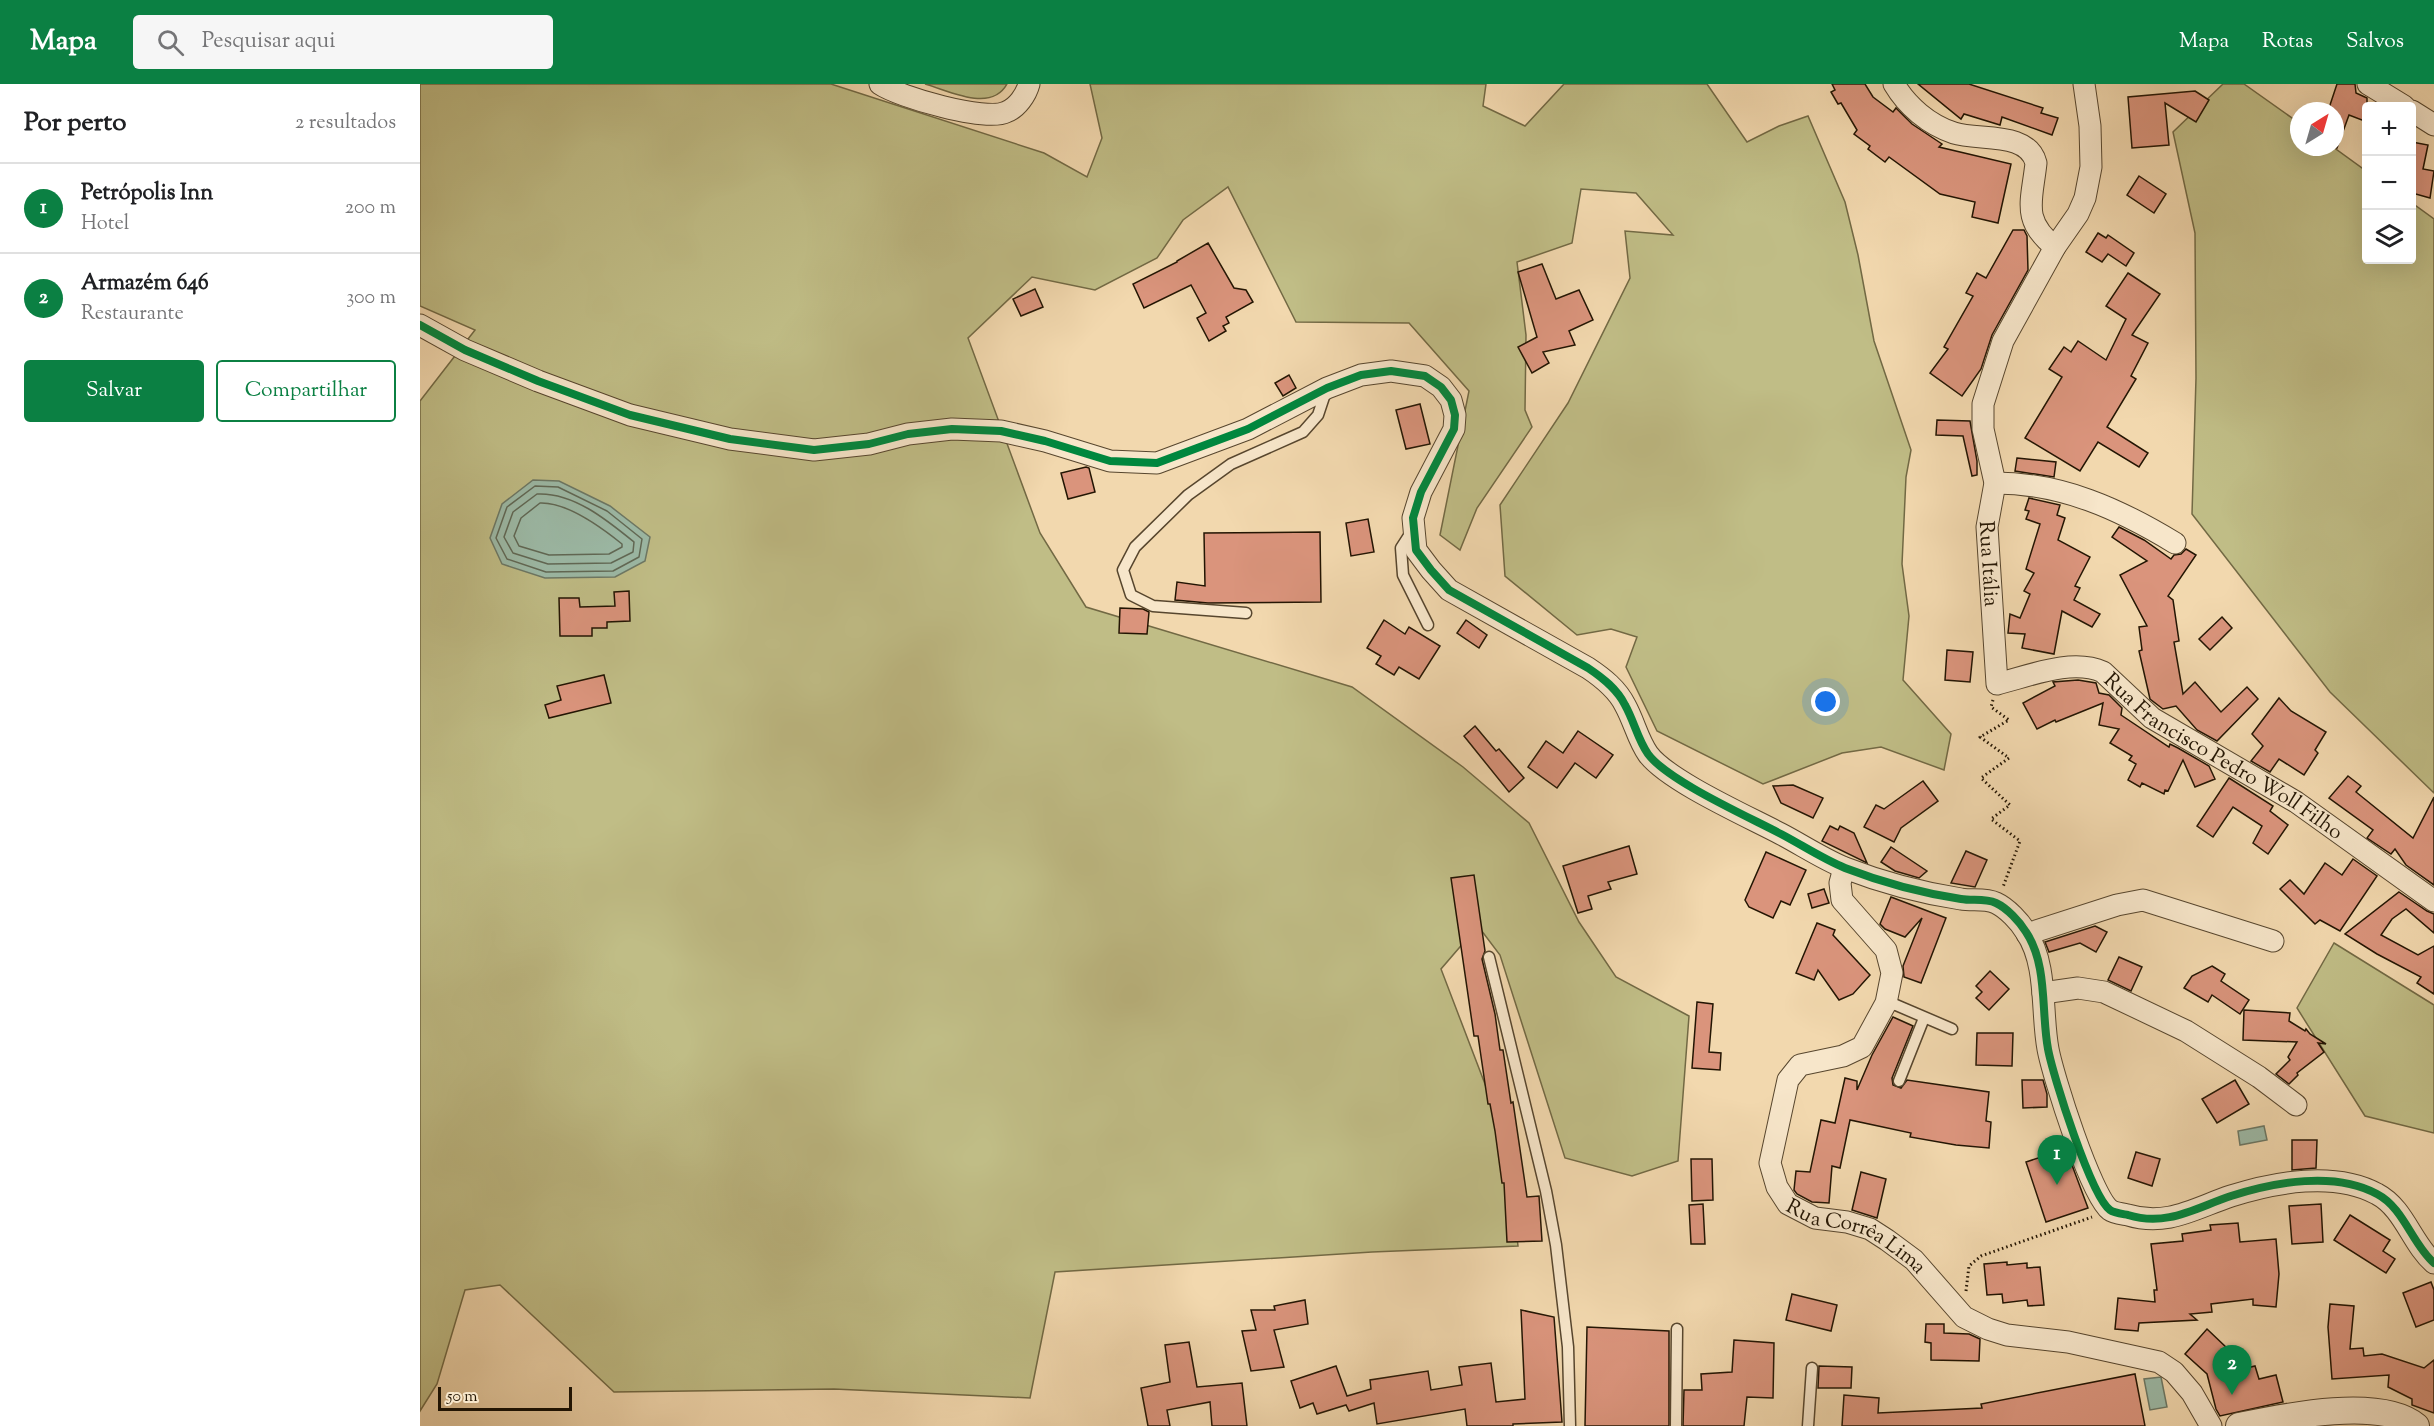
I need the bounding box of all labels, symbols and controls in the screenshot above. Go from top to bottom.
search box [133,15,553,69]
text: Mapa [30,22,97,62]
icon: search [154,26,187,59]
text: Pesquisar aqui [202,26,335,58]
text: Mapa [2179,27,2229,57]
text: Rotas [2262,27,2313,57]
text: Salvos [2346,27,2404,57]
north arrow [2290,102,2344,156]
map controls [2362,102,2416,264]
button: + [2362,102,2416,156]
text: Por perto [24,105,126,142]
text: 2 resultados [295,109,396,138]
button: − [2362,156,2416,210]
text: Petrópolis Inn [81,178,213,210]
text: 1 [40,194,47,223]
text: 200 m [345,194,396,223]
text: Hotel [81,210,129,239]
button: layers [2362,210,2416,264]
text: Armazém 646 [81,268,209,300]
text: 2 [39,284,48,313]
text: 300 m [346,284,396,313]
text: Restaurante [81,300,184,329]
button: Salvar [24,360,204,422]
button: Compartilhar [216,360,396,422]
street label: Rua Itália [1970,520,2005,608]
street label: Rua Francisco Pedro Woll Filho [2096,667,2348,848]
your location [1811,687,1840,716]
pin: 1 [2038,1136,2076,1185]
street label: Rua Corrêa Lima [1780,1192,1933,1282]
pin: 2 [2212,1346,2252,1395]
scale bar [438,1384,572,1412]
text: 50 m [447,1386,478,1409]

